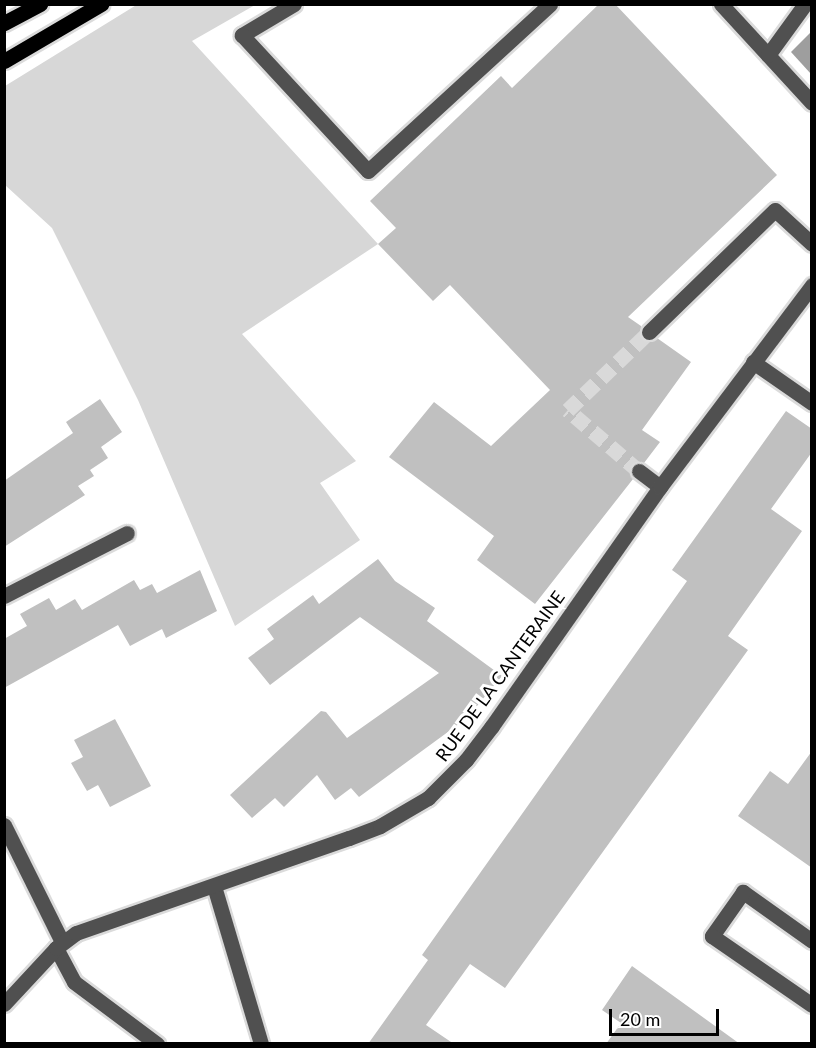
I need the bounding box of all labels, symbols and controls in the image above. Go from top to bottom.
street label: RUE DE LA CANTERAINE [431,586,569,766]
scale bar [612,997,722,1035]
text: 20 m [620,1008,660,1030]

